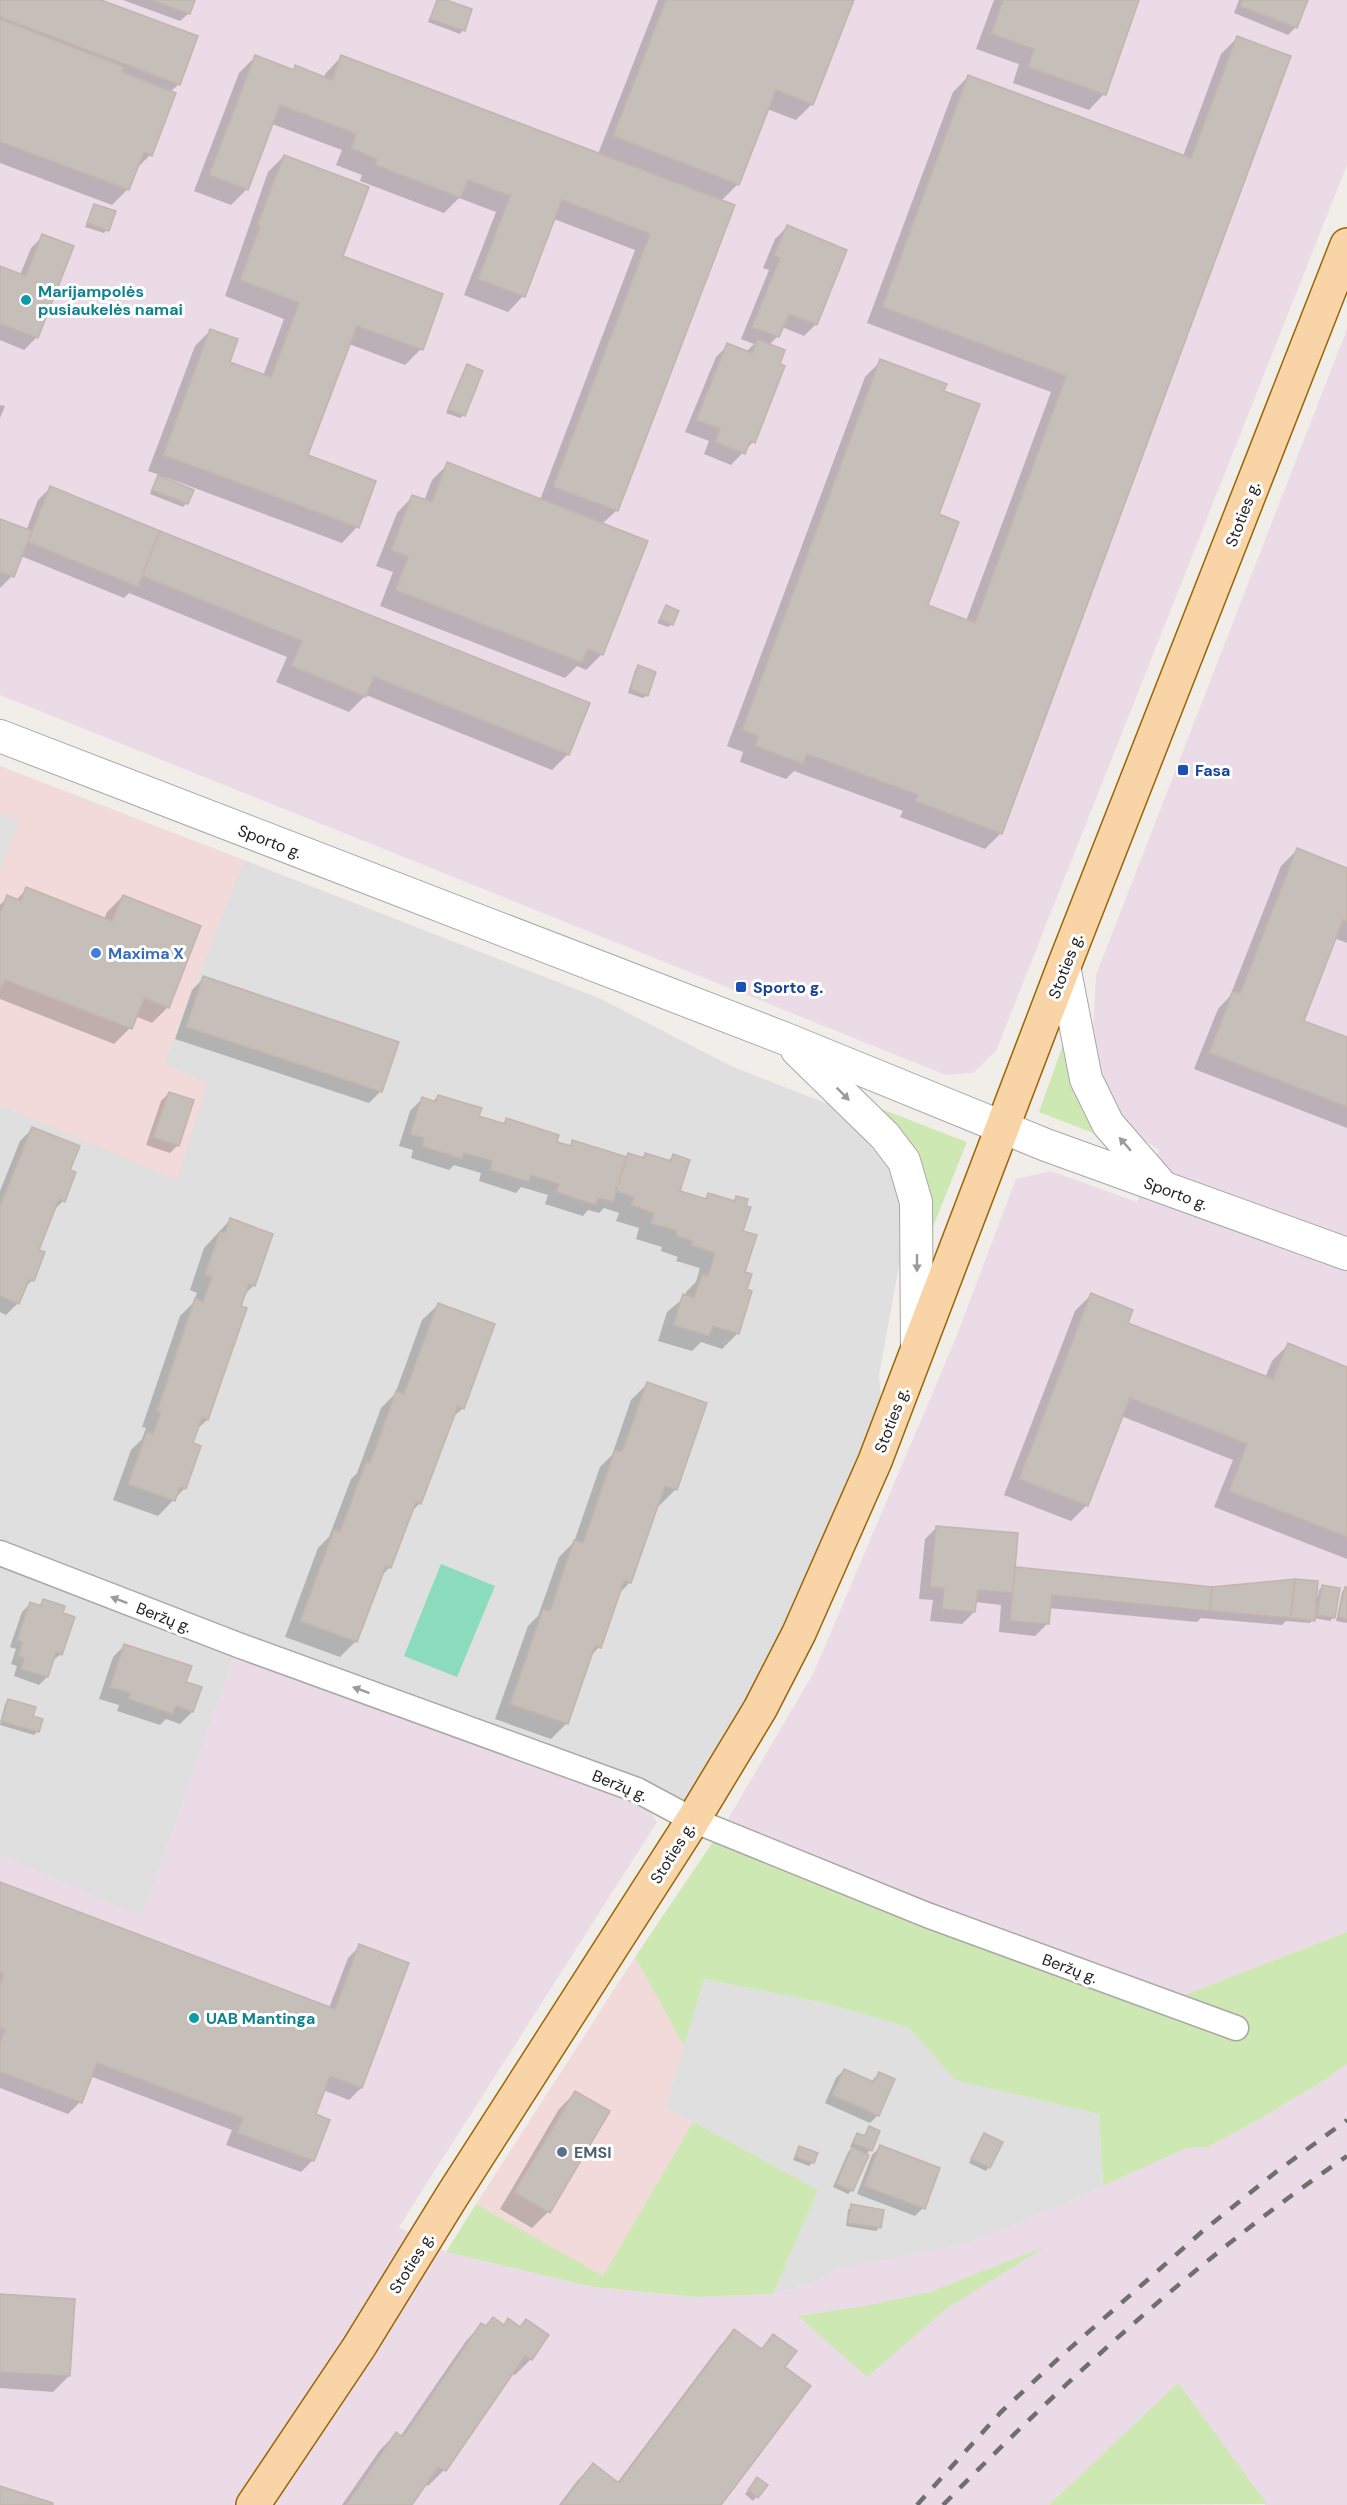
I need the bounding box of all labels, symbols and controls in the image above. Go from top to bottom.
place label: Marijampolės pusiaukelės namai [38,281,183,320]
marker: Marijampolės pusiaukelės namai [19,293,33,307]
street label: Stoties g. [1220,479,1264,550]
place label: Fasa [1195,760,1230,781]
marker: Fasa [1176,763,1190,777]
street label: Sporto g. [235,820,305,863]
street label: Stoties g. [1043,931,1087,1002]
place label: Maxima X [108,943,184,964]
marker: Maxima X [89,946,103,960]
place label: Sporto g. [753,977,823,998]
marker: Sporto g. [734,980,748,994]
one-way arrow [835,1087,849,1101]
one-way arrow [1119,1137,1132,1152]
street label: Sporto g. [1141,1172,1211,1215]
one-way arrow [912,1254,922,1273]
street label: Stoties g. [869,1385,913,1456]
one-way arrow [110,1595,128,1604]
street label: Beržų g. [133,1597,194,1638]
one-way arrow [352,1684,370,1694]
street label: Beržų g. [589,1765,650,1806]
street label: Stoties g. [645,1819,699,1888]
street label: Beržų g. [1039,1949,1100,1988]
place label: UAB Mantinga [206,2008,315,2029]
marker: UAB Mantinga [187,2011,201,2025]
place label: EMSI [574,2142,612,2163]
marker: EMSI [555,2145,569,2159]
street label: Stoties g. [384,2229,438,2298]

